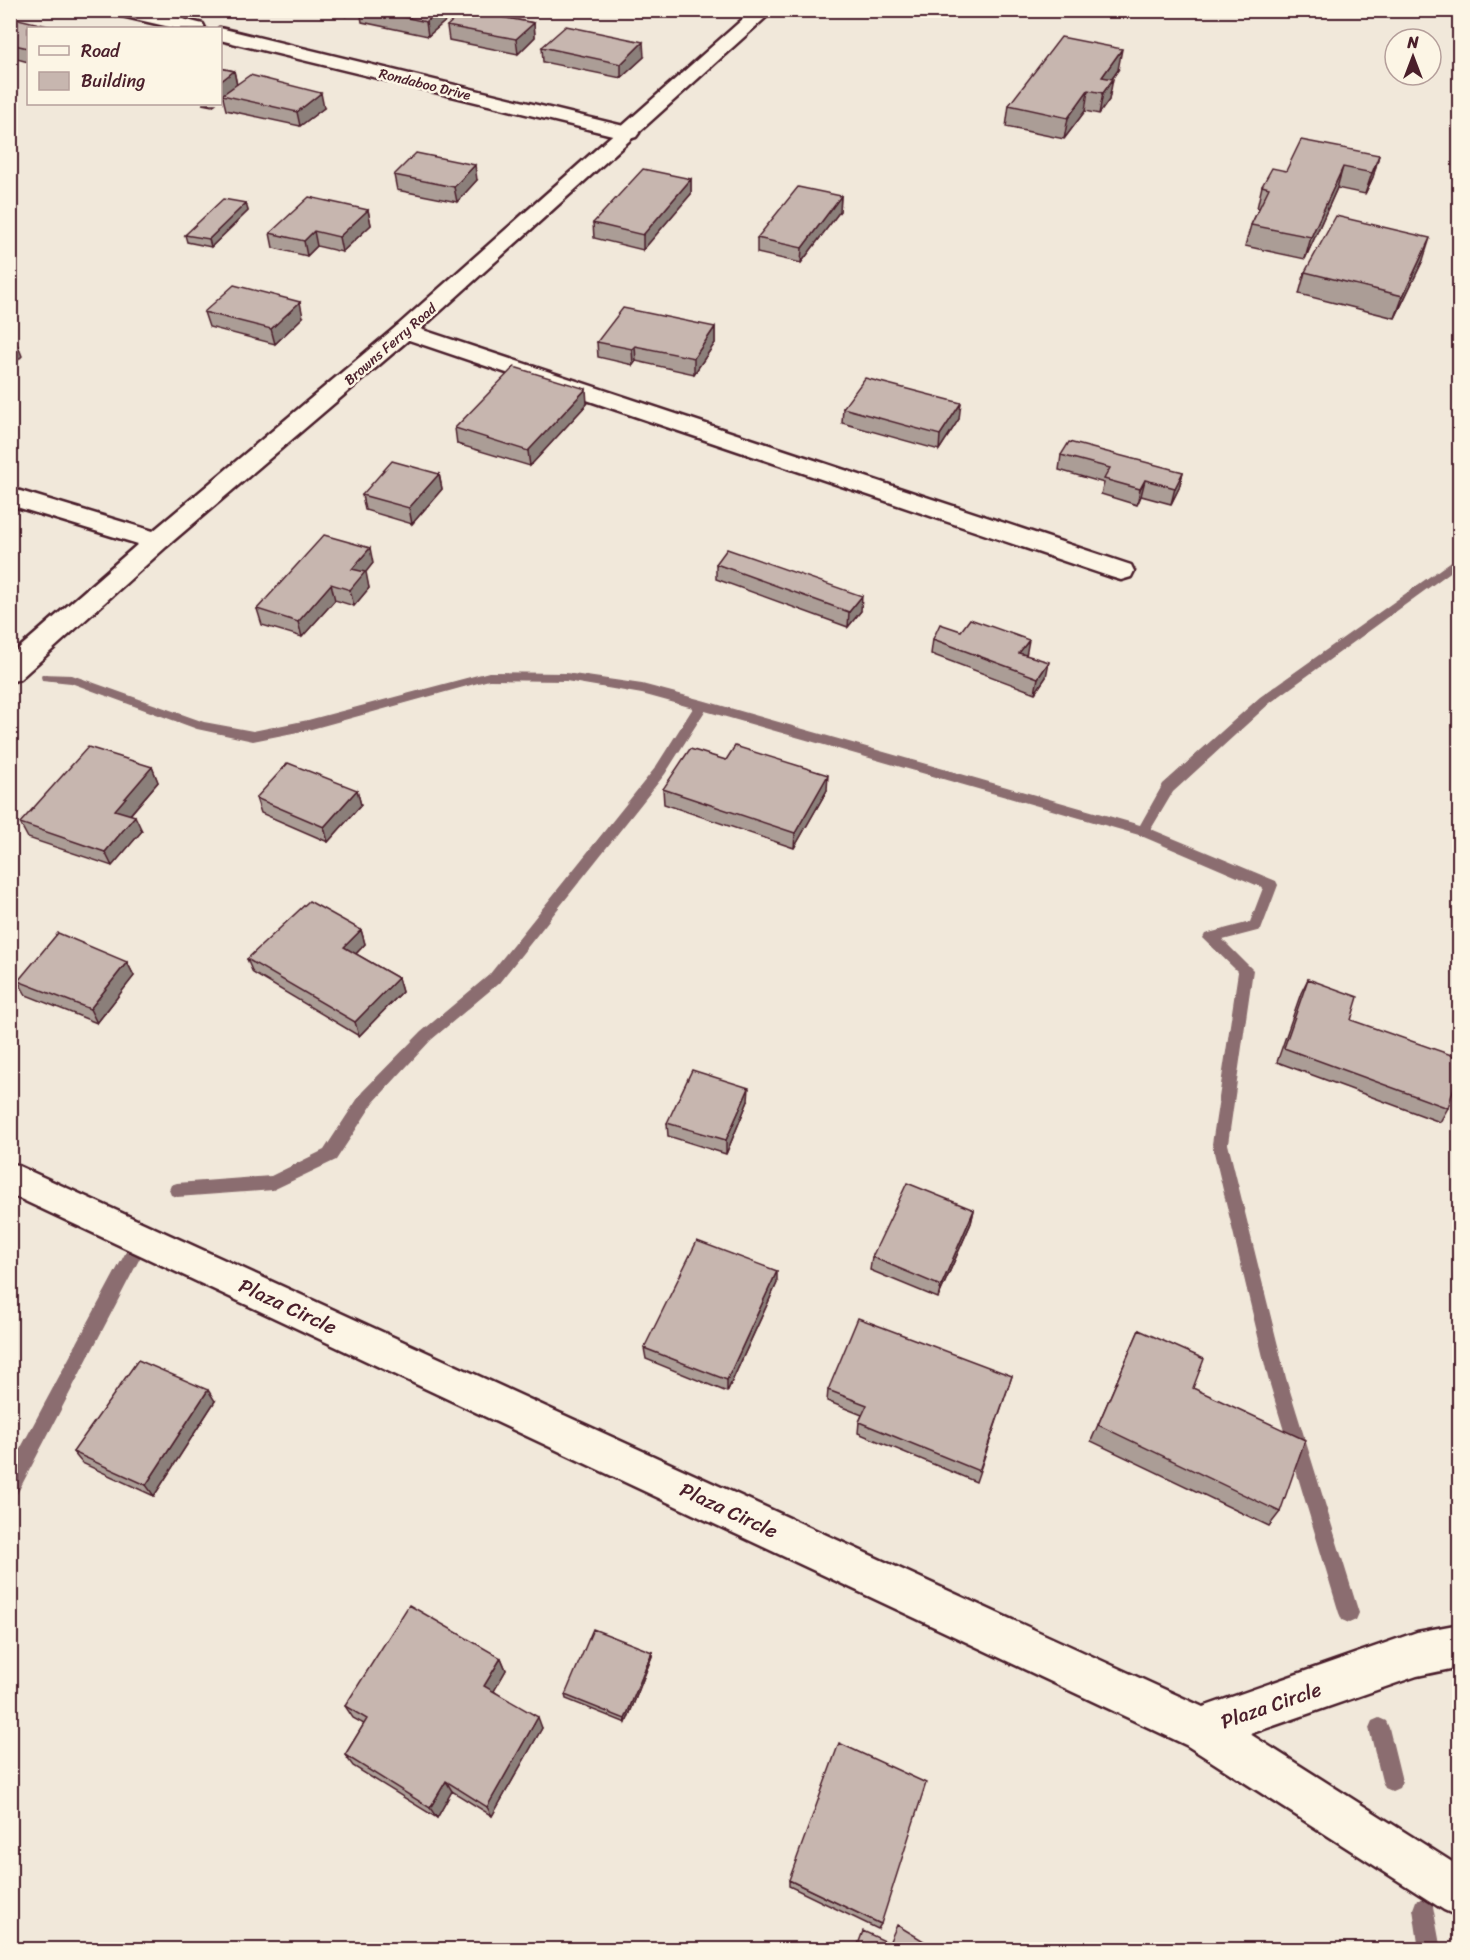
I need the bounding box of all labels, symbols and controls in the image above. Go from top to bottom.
legend [27,27,222,105]
north arrow [1383,27,1443,87]
text: N [1406,28,1419,57]
text: Road [81,35,121,67]
street label: Rondaboo Drive [376,61,474,108]
text: Building [81,65,145,97]
street label: Browns Ferry Road [338,296,444,392]
street label: Plaza Circle [233,1268,343,1344]
street label: Plaza Circle [674,1472,784,1548]
street label: Plaza Circle [1216,1672,1326,1739]

